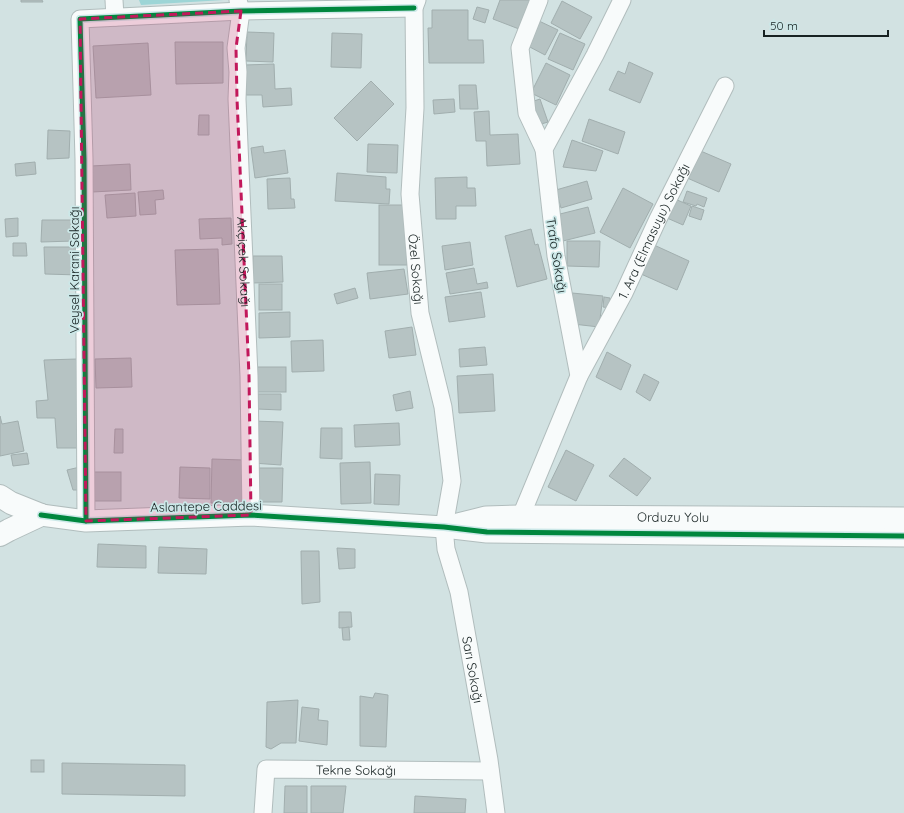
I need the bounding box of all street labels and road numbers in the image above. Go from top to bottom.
street label: 1. Ara (Elmasuyu) Sokağı [614,161,693,302]
street label: Veysel Karani Sokağı [66,207,82,333]
street label: Akçiçek Sokağı [234,216,254,308]
street label: Trafo Sokağı [543,216,571,294]
street label: Özel Sokağı [405,233,427,305]
street label: Aslantepe Caddesi [150,497,262,515]
street label: Orduzu Yolu [637,509,709,525]
street label: Sarı Sokağı [459,635,487,704]
street label: Tekne Sokağı [316,761,396,778]

